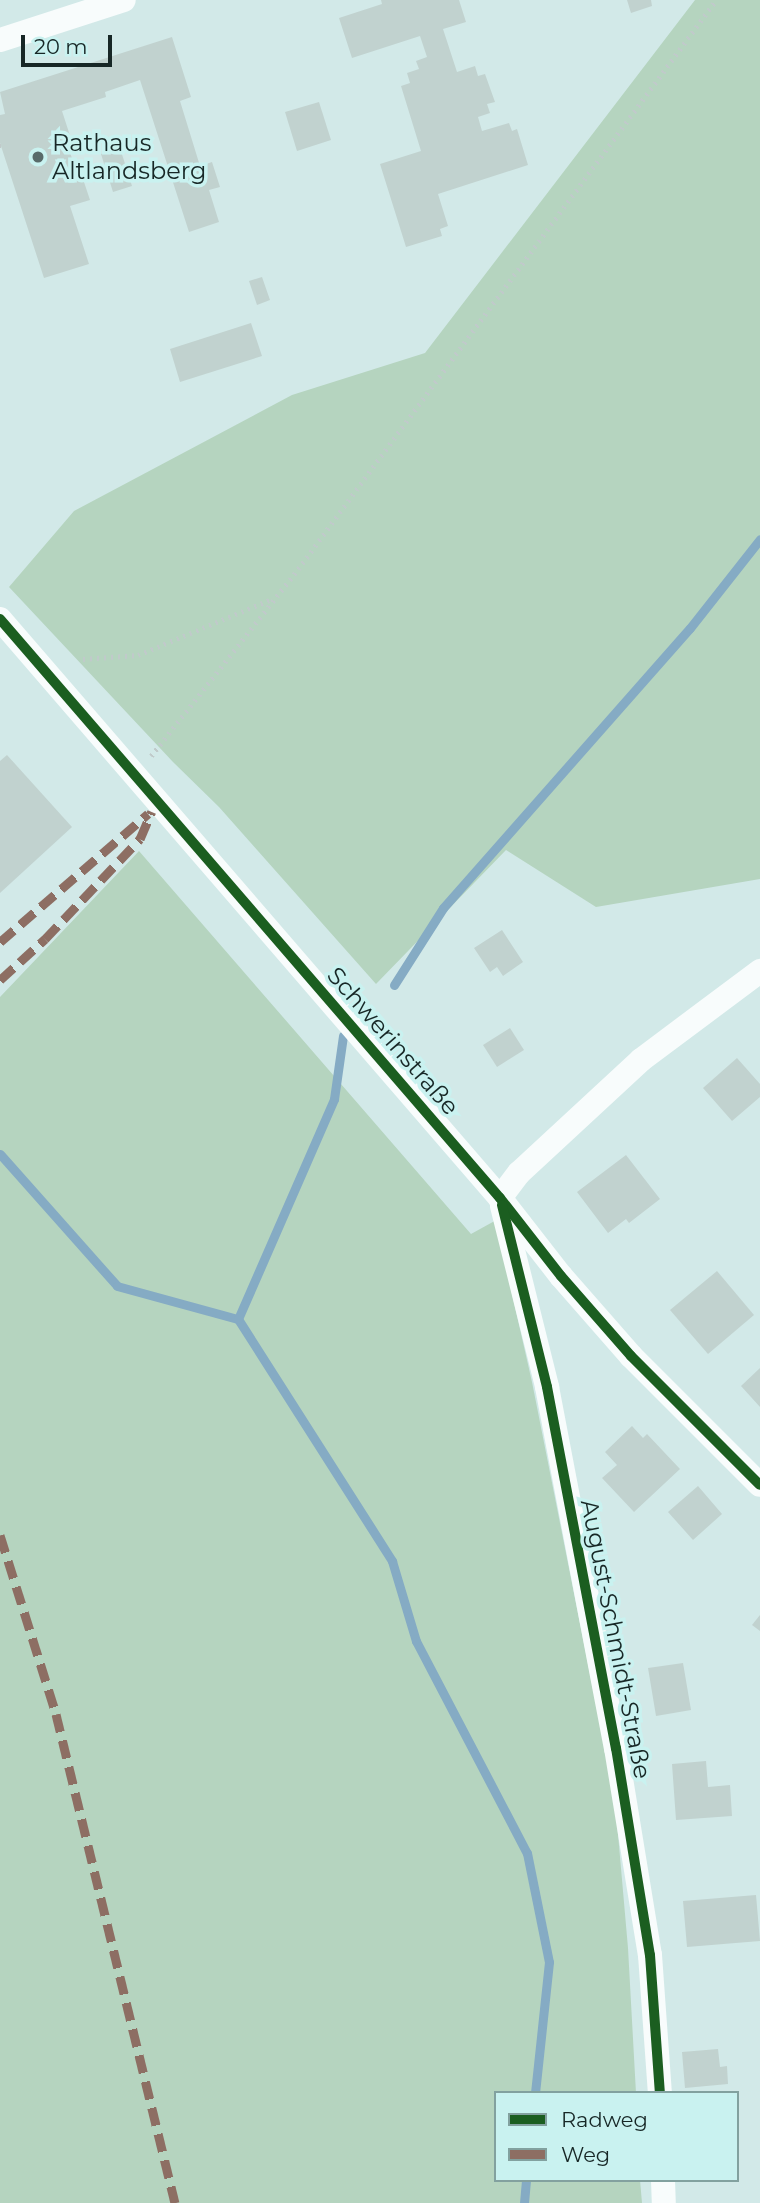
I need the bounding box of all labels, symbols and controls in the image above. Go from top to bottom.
scale bar [24,21,116,65]
text: 20 m [34,34,88,59]
place label: Rathaus Altlandsberg [52,129,207,185]
marker: Rathaus Altlandsberg [30,149,46,165]
street label: Schwerinstraße [321,961,465,1121]
street label: August-Schmidt-Straße [575,1497,657,1781]
legend [494,2091,739,2182]
text: Radweg [561,2107,648,2132]
text: Weg [561,2142,610,2167]

